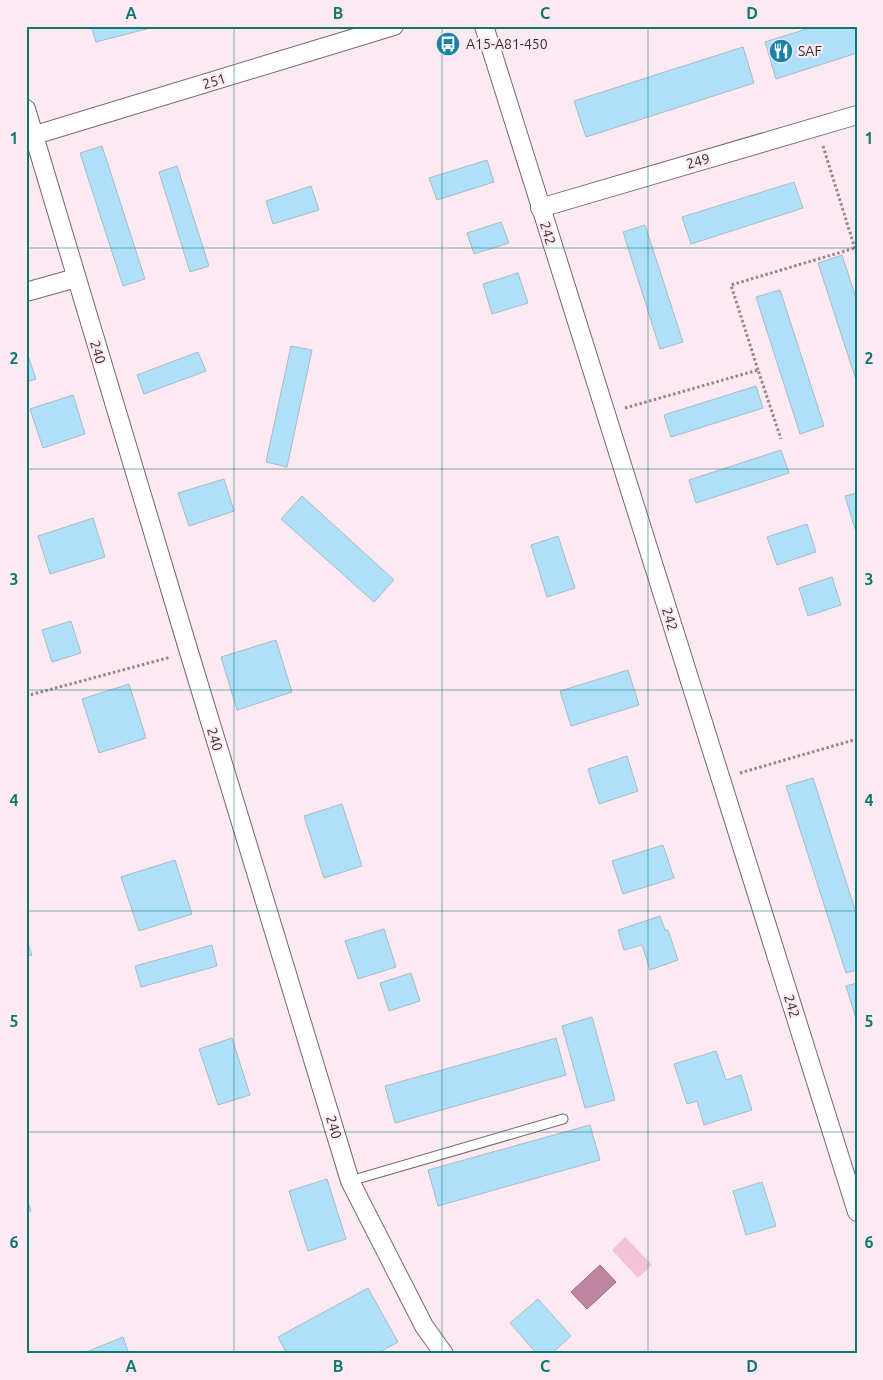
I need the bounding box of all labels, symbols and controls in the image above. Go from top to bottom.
text: A [125,4,137,22]
text: B [333,4,343,22]
text: C [540,4,550,22]
text: D [746,4,758,22]
bus stop icon: A15-A81-450 [435,31,461,57]
place label: A15-A81-450 [466,36,548,52]
restaurant icon: SAF [768,38,794,64]
place label: SAF [798,43,822,59]
street label: 251 [200,70,228,92]
text: 1 [9,129,19,147]
text: 1 [864,129,874,147]
street label: 249 [684,150,712,172]
street label: 242 [537,219,559,247]
street label: 240 [87,338,109,366]
text: 2 [9,349,19,367]
text: 2 [864,349,874,367]
text: 3 [9,570,19,588]
text: 3 [864,570,874,588]
street label: 242 [659,605,681,633]
street label: 240 [204,725,226,753]
text: 4 [9,791,19,809]
text: 4 [864,791,874,809]
street label: 242 [781,992,803,1020]
text: 5 [9,1012,19,1030]
text: 5 [864,1012,874,1030]
street label: 240 [323,1113,345,1141]
text: 6 [9,1233,19,1251]
text: 6 [864,1233,874,1251]
text: A [125,1357,137,1375]
text: B [333,1357,343,1375]
text: C [540,1357,550,1375]
text: D [746,1357,758,1375]

